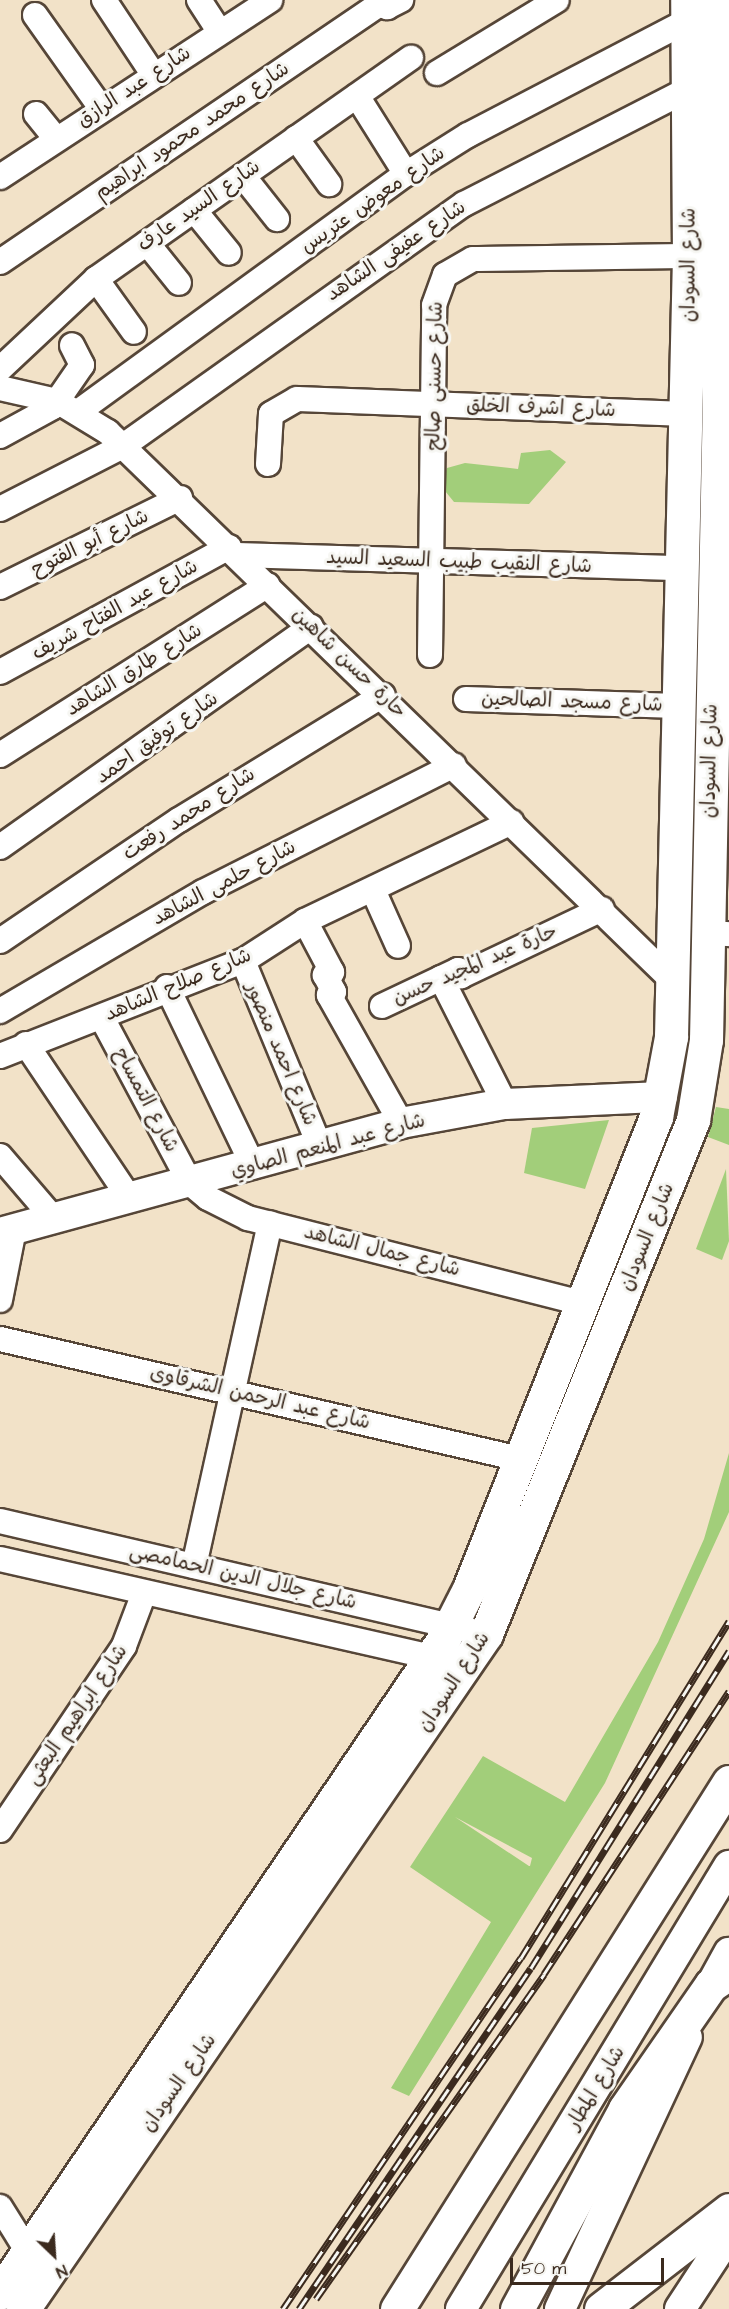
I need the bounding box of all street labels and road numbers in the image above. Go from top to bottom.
street label: شارع عبد الرازق [73,41,195,133]
street label: شارع محمد محمود ابراهيم [90,57,294,205]
street label: شارع معوض عتريس [296,141,450,259]
street label: شارع السيد عارف [133,155,265,257]
street label: شارع عفيفى الشاهد [322,195,470,307]
street label: شارع السودان [677,208,701,322]
street label: شارع حسنى صالح [422,301,448,451]
street label: شارع اشرف الخلق [466,393,616,423]
street label: شارع أبو الفتوح [27,504,153,582]
street label: شارع النقيب طبيب السعيد السيد [326,545,592,579]
street label: شارع عبد الفتاح شريف [28,554,202,666]
street label: حارة حسن شاهين [287,602,411,724]
street label: شارع طارق الشاهد [61,618,207,722]
street label: شارع توفيق احمد [91,687,223,789]
street label: شارع مسجد الصالحين [481,687,663,717]
street label: شارع السودان [697,704,723,818]
street label: شارع محمد رفعت [118,762,260,866]
street label: شارع حلمى الشاهد [148,835,300,931]
street label: حارة عبد المجيد حسن [389,919,561,1011]
street label: شارع صلاح الشاهد [101,943,255,1027]
street label: شارع احمد منصور [240,979,322,1129]
street label: شارع التمساح [108,1044,184,1156]
street label: شارع عبد المنعم الصاوي [228,1108,428,1184]
street label: شارع السودان [614,1179,680,1295]
street label: شارع جمال الشاهد [301,1220,463,1282]
street label: شارع عبد الرحمن الشرقاوى [148,1361,372,1435]
street label: شارع جلال الدين الحمامصى [127,1539,359,1615]
street label: شارع السودان [413,1627,495,1737]
street label: شارع ابراهيم البعثى [21,1640,133,1790]
street label: شارع السودان [136,2029,222,2137]
street label: شارع المطار [562,2042,630,2134]

